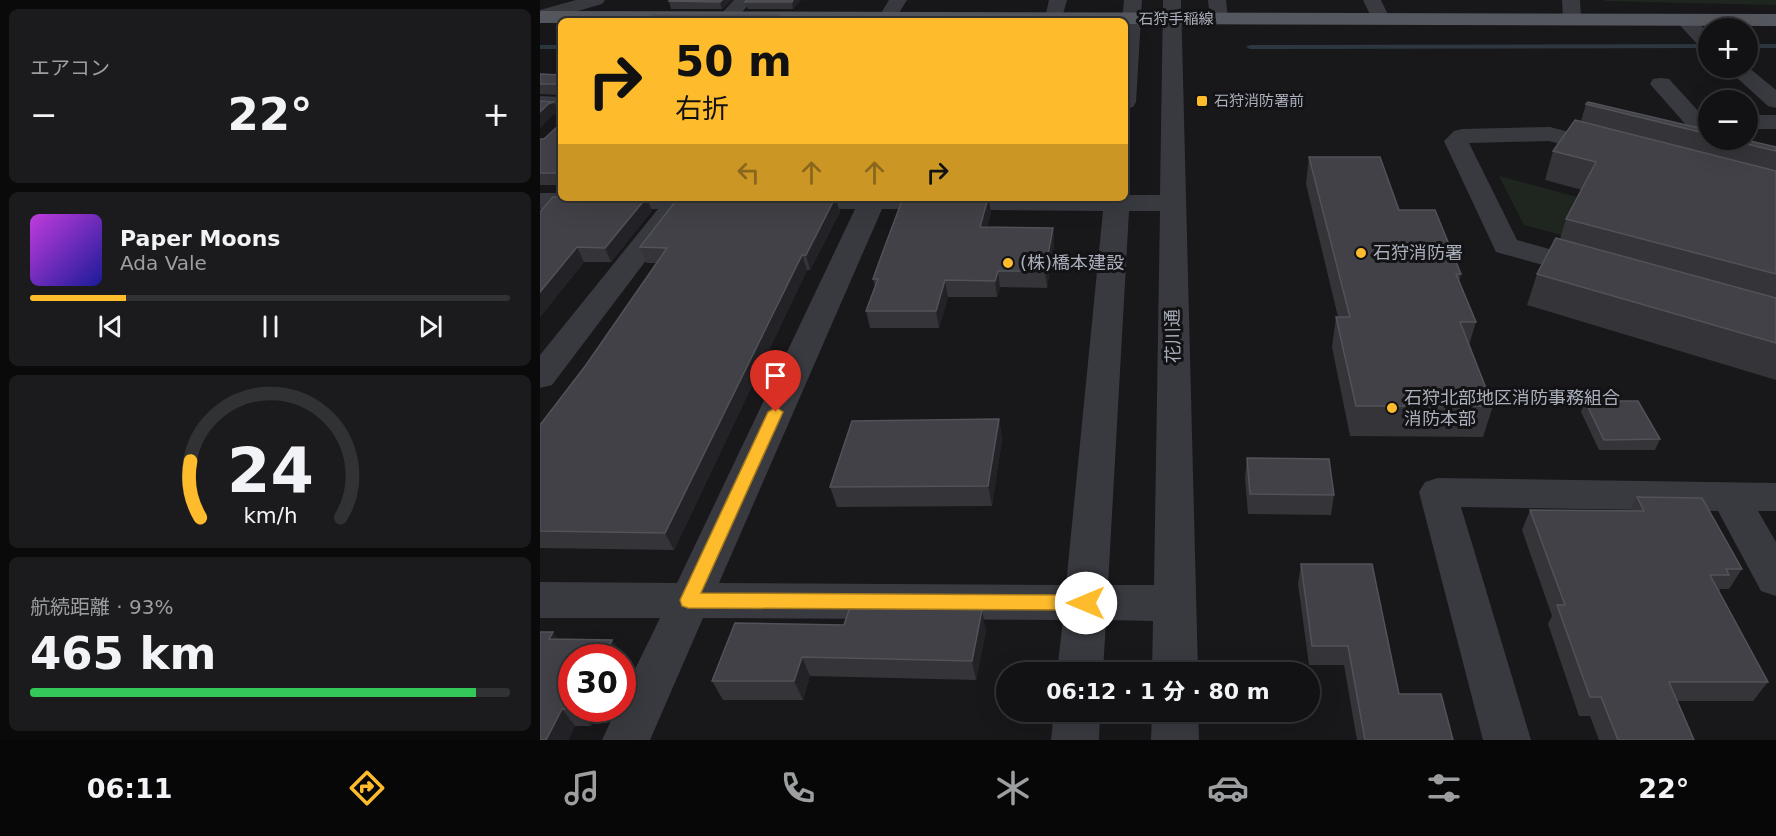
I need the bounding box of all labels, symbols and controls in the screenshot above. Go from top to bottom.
street label: 石狩手稲線 [1138,10,1214,28]
map controls [1698,18,1758,150]
button: + [1698,18,1758,78]
text: 50 m [675,37,792,86]
icon: right [576,42,654,120]
text: エアコン [30,56,110,80]
text: 22° [227,88,313,141]
button: − [1698,90,1758,150]
place label: 石狩消防署前 [1214,92,1304,110]
text: 右折 [675,93,729,124]
marker: 石狩消防署前 [1195,94,1209,108]
text: − [30,95,58,134]
text: + [482,95,510,134]
icon: left [732,156,765,189]
icon: ahead [795,156,828,189]
icon: ahead [858,156,891,189]
icon: right [921,156,954,189]
text: Paper Moons [120,226,280,251]
place label: 石狩消防署 [1373,242,1463,263]
marker: 石狩消防署 [1354,246,1368,260]
text: Ada Vale [120,251,207,275]
place label: (株)橋本建設 [1020,252,1124,273]
marker: (株)橋本建設 [1001,256,1015,270]
street label: 花川通 [1162,309,1183,363]
icon: previous [94,310,127,343]
icon: pause [254,310,287,343]
icon: next [414,310,447,343]
pin [750,350,801,412]
icon: arrive [759,359,792,392]
place label: 石狩北部地区消防事務組合 消防本部 [1404,387,1620,429]
marker: 石狩北部地区消防事務組合 消防本部 [1385,401,1399,415]
text: 24 [227,435,313,508]
text: km/h [243,504,297,529]
position arrow [1054,571,1118,635]
text: 航続距離 · 93% [30,595,174,619]
text: 465 km [30,627,216,680]
speed limit sign: 30 [558,644,636,722]
text: 06:12 · 1 分 · 80 m [1046,679,1270,704]
icon: directions [346,767,388,809]
icon: music [561,767,603,809]
icon: phone [777,767,819,809]
icon: climate [992,767,1034,809]
icon: car [1207,767,1249,809]
icon: filters [1423,767,1465,809]
text: 06:11 [87,773,173,804]
text: 22° [1638,773,1689,804]

